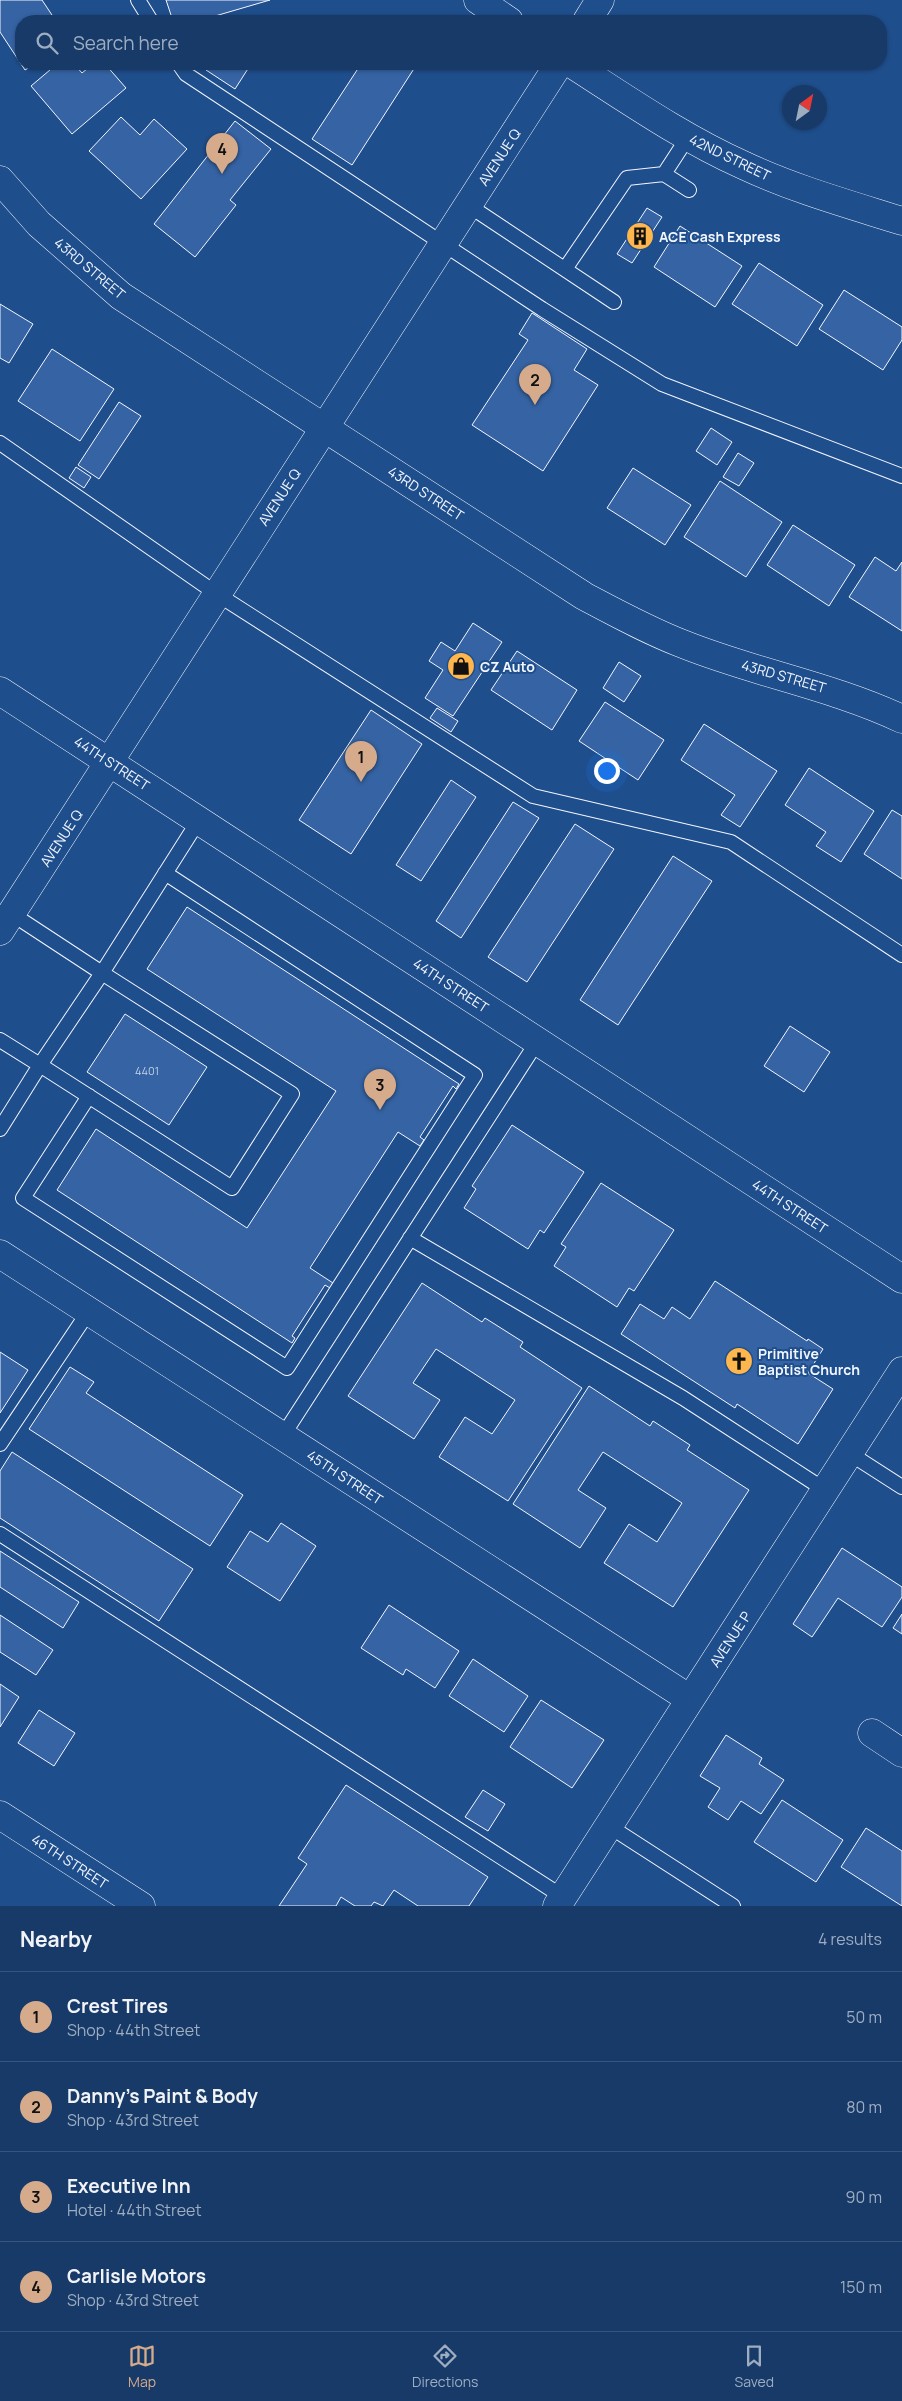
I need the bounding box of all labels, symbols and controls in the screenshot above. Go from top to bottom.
search box [15,15,887,70]
icon: search [33,29,61,57]
text: Search here [73,30,179,56]
north arrow [782,85,827,130]
street label: AVENUE Q [473,125,525,189]
street label: 42ND STREET [686,129,774,185]
pin: 4 [206,133,238,174]
building icon: ACE Cash Express [625,221,655,251]
place label: ACE Cash Express [659,227,781,246]
street label: 43RD STREET [51,233,130,304]
pin: 2 [519,364,551,405]
street label: 43RD STREET [384,461,468,525]
street label: AVENUE Q [253,465,305,529]
shop icon: CZ Auto [446,651,476,681]
street label: 43RD STREET [739,655,829,697]
place label: CZ Auto [480,657,535,676]
street label: 44TH STREET [70,731,154,795]
pin: 1 [345,741,377,782]
your location [594,758,620,784]
street label: AVENUE Q [35,806,87,870]
street label: 44TH STREET [409,953,493,1017]
house number: 4401 [135,1063,159,1078]
pin: 3 [364,1069,396,1110]
street label: 44TH STREET [748,1174,832,1238]
place label: Primitive Baptist Church [758,1344,860,1379]
church icon: Primitive Baptist Church [724,1346,754,1376]
street label: 45TH STREET [303,1445,387,1509]
street label: AVENUE P [705,1607,755,1671]
street label: 46TH STREET [28,1829,113,1893]
text: Nearby [20,1925,92,1953]
text: 4 results [818,1928,882,1950]
text: Crest Tires [67,1993,168,2019]
text: 1 [32,2006,40,2028]
text: 50 m [846,2006,882,2028]
text: Shop · 44th Street [67,2019,200,2041]
text: Danny's Paint & Body [67,2083,258,2109]
text: 2 [31,2096,41,2118]
text: 80 m [846,2096,882,2118]
text: Shop · 43rd Street [67,2109,199,2131]
text: Executive Inn [67,2173,191,2199]
text: 3 [31,2186,41,2208]
text: 90 m [846,2186,882,2208]
text: Hotel · 44th Street [67,2199,202,2221]
text: Carlisle Motors [67,2263,206,2289]
text: 4 [31,2276,41,2298]
text: 150 m [840,2276,882,2298]
text: Shop · 43rd Street [67,2289,199,2311]
tab: Map [128,2342,156,2391]
tab: Directions [412,2342,478,2391]
tab: Saved [735,2342,774,2391]

